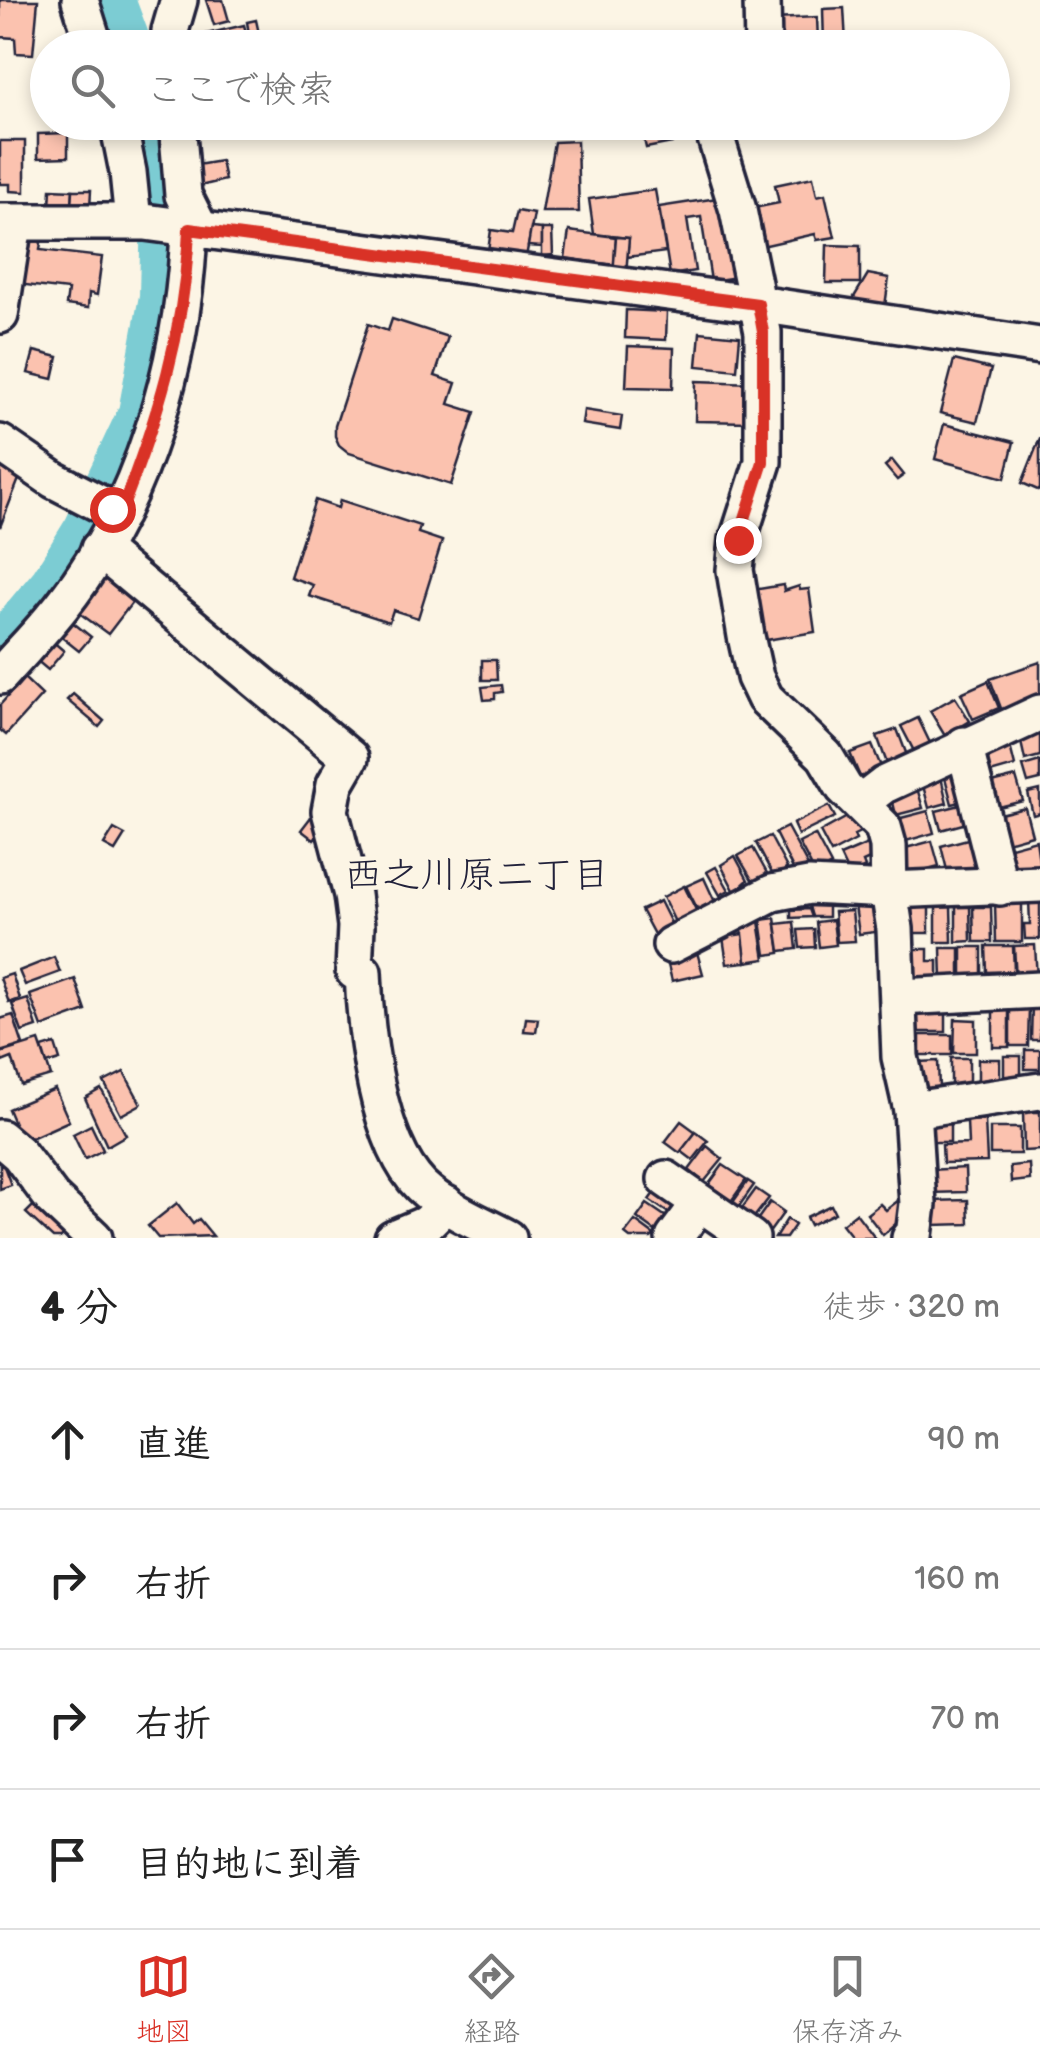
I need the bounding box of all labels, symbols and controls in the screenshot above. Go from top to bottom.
search box [30,30,1010,140]
icon: search [65,58,120,113]
text: ここで検索 [145,68,335,113]
route start [90,487,136,533]
route end [716,518,762,564]
district label: 西之川原二丁目 [344,853,610,898]
text: 4 分 [40,1283,118,1334]
text: 徒歩 · 320 m [823,1288,1000,1327]
icon: ahead [40,1412,95,1467]
text: 90 m [928,1420,1000,1459]
text: 直進 [135,1422,211,1467]
icon: right [40,1552,95,1607]
text: 160 m [914,1560,1000,1599]
text: 右折 [135,1562,211,1607]
icon: right [40,1692,95,1747]
text: 70 m [930,1700,1000,1739]
text: 右折 [135,1702,211,1747]
icon: arrive [40,1832,95,1887]
text: 目的地に到着 [135,1842,363,1887]
tab: 地図 [136,1949,192,2049]
tab: 経路 [464,1949,520,2049]
tab: 保存済み [792,1949,904,2049]

